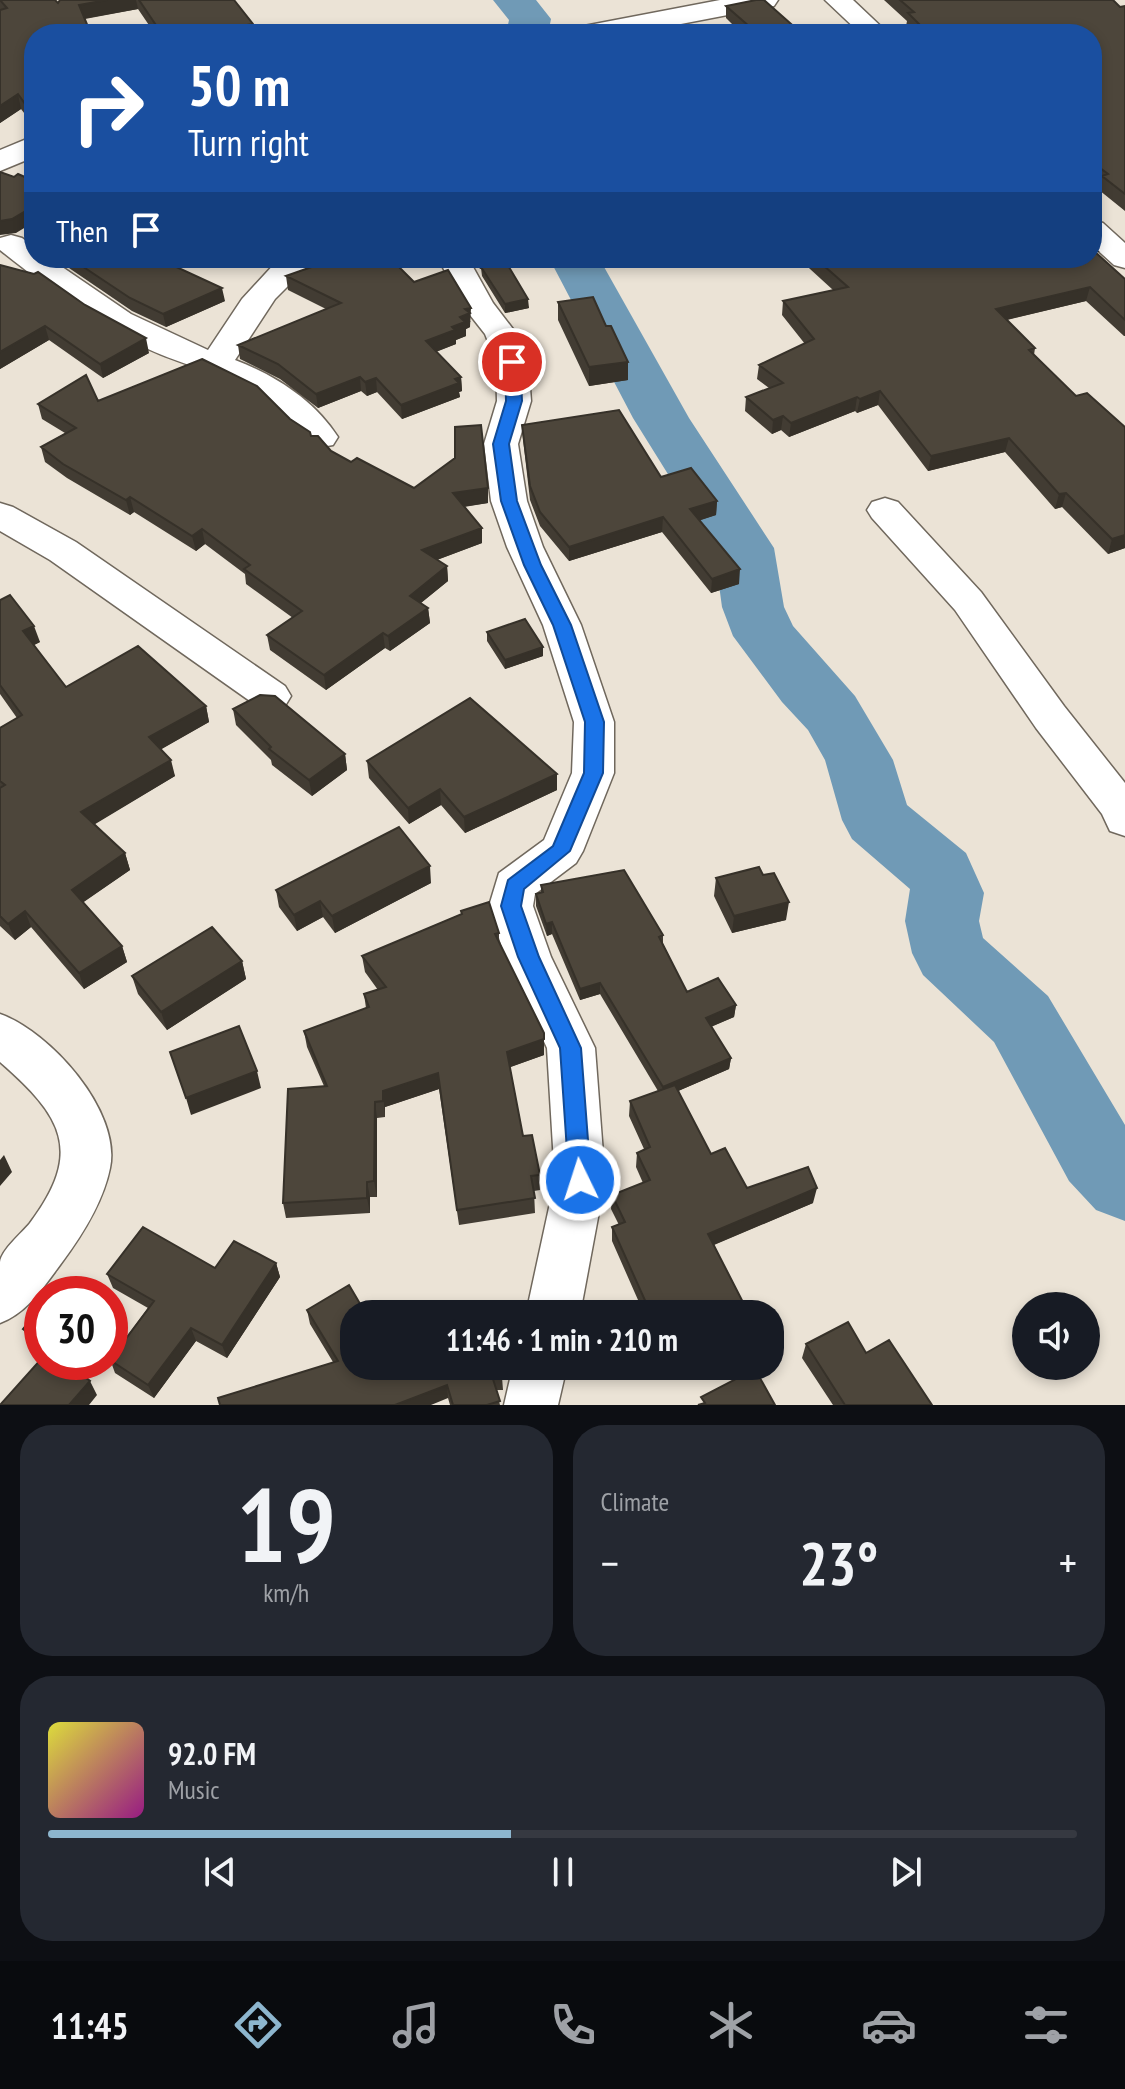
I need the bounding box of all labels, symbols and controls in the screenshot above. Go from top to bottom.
text: 50 m [188,49,290,121]
icon: right [56,56,160,160]
text: Turn right [188,119,309,166]
icon: arrive [124,208,168,252]
text: Then [56,211,108,250]
pin [478,328,546,396]
icon: arrive [490,340,534,384]
position arrow [538,1138,622,1222]
speed limit sign: 30 [24,1276,128,1380]
map controls [1012,1292,1100,1380]
button: sound [1012,1292,1100,1380]
text: 11:46 · 1 min · 210 m [446,1320,678,1359]
text: 19 [237,1456,336,1591]
text: Climate [601,1485,669,1518]
text: 23° [799,1524,878,1602]
text: − [601,1534,619,1591]
text: + [1059,1534,1077,1591]
text: km/h [263,1576,309,1609]
text: 92.0 FM [168,1734,256,1773]
text: Music [168,1773,220,1806]
icon: previous [198,1850,242,1894]
icon: pause [541,1850,585,1894]
icon: next [884,1850,928,1894]
icon: directions [230,1997,286,2053]
icon: music [388,1997,444,2053]
icon: phone [545,1997,601,2053]
icon: climate [703,1997,759,2053]
icon: car [861,1997,917,2053]
icon: filters [1018,1997,1074,2053]
text: 11:45 [51,2002,129,2049]

